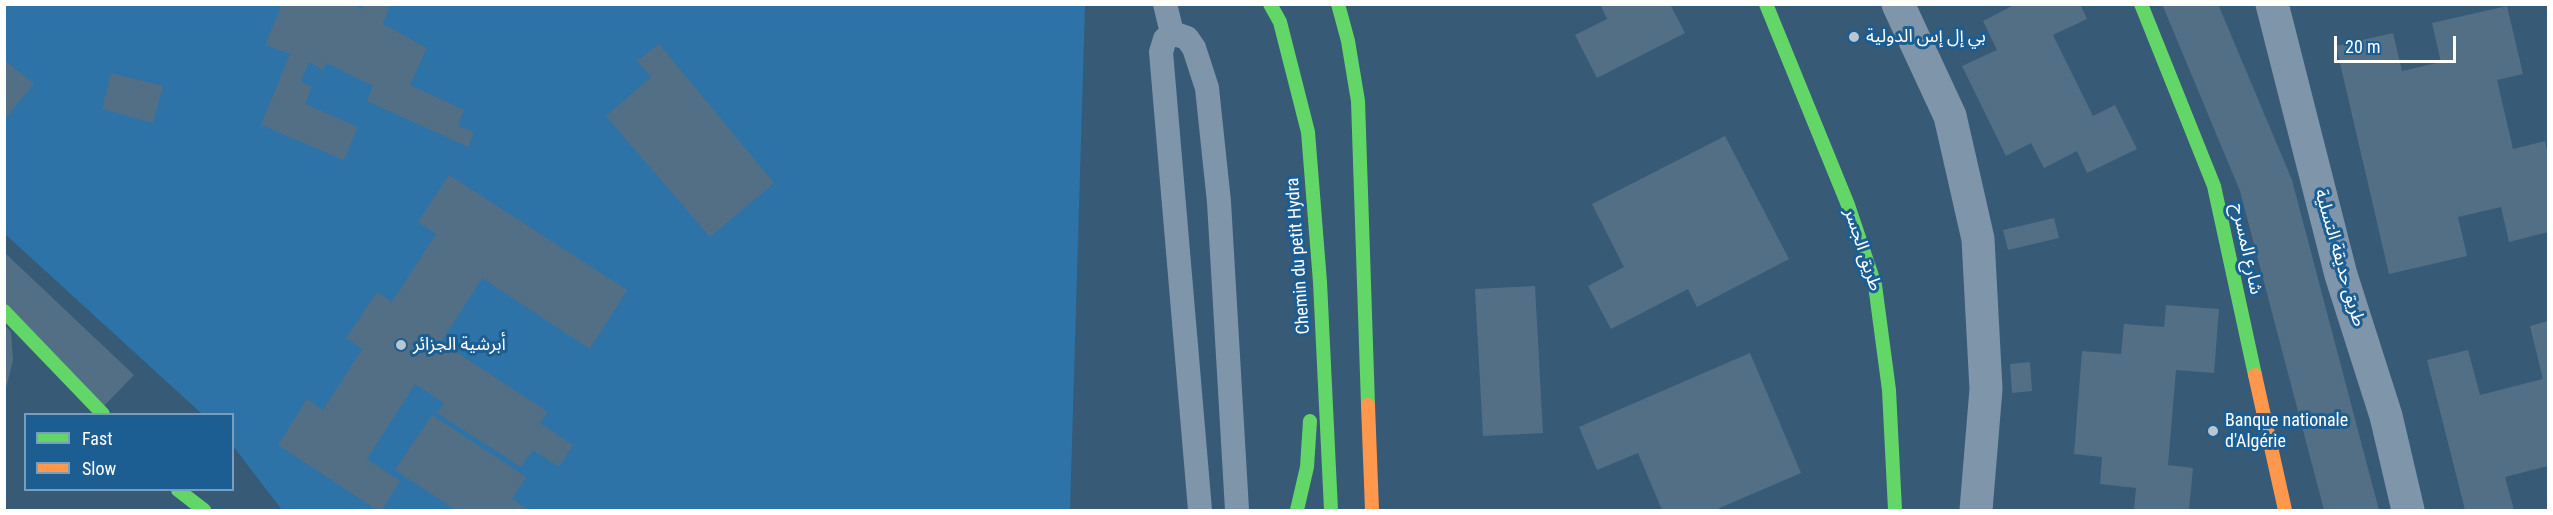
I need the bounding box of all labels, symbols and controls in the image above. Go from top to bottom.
scale bar [2337,24,2458,62]
place label: بي إل إس الدولية [1866,26,1986,48]
marker: بي إل إس الدولية [1847,30,1861,44]
text: 20 m [2345,36,2380,57]
street label: Chemin du petit Hydra [1283,177,1315,335]
street label: طريق حديقة التسلية [2309,187,2369,329]
street label: شارع المسرح [2226,202,2266,296]
street label: طريق الجسر [1838,206,1886,294]
place label: أبرشية الجزائر [413,334,506,356]
marker: أبرشية الجزائر [394,338,408,352]
place label: Banque nationale d'Algérie [2225,410,2348,452]
legend [24,413,234,491]
marker: Banque nationale d'Algérie [2206,424,2220,438]
text: Fast [82,428,113,449]
text: Slow [82,458,116,479]

